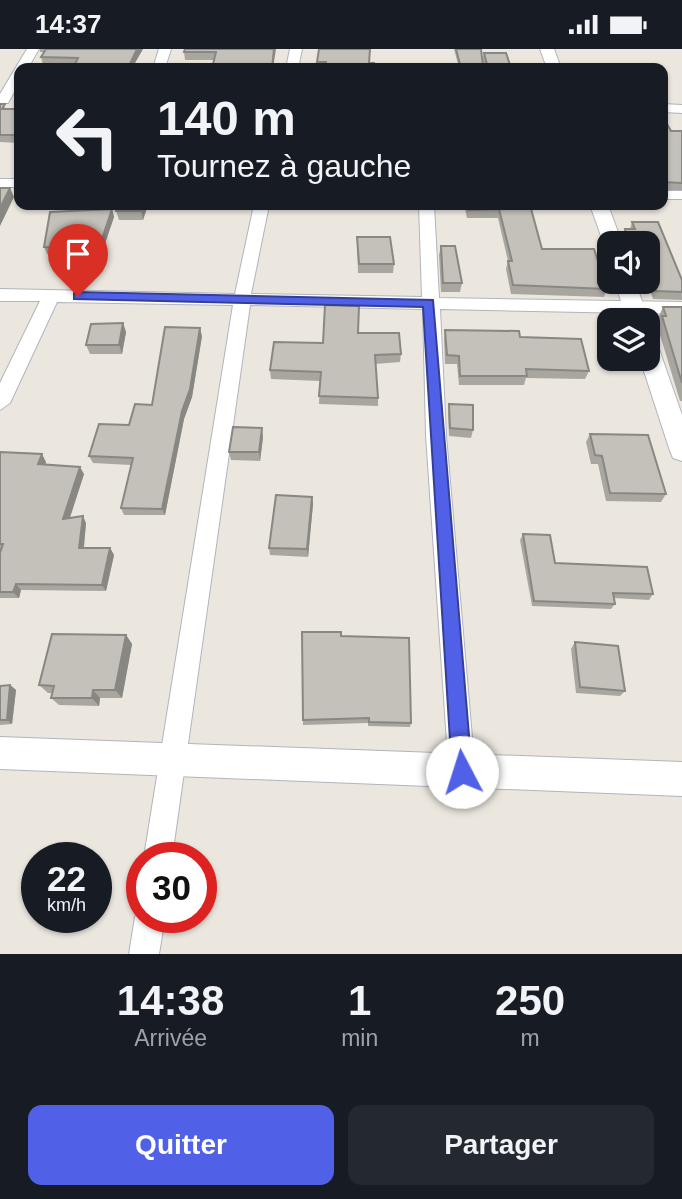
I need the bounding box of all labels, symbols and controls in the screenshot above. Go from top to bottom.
text: 14:37 [35,9,102,39]
icon: left [42,91,133,182]
text: 140 m [157,91,296,145]
text: Tournez à gauche [157,148,411,184]
pin [48,224,108,296]
map controls [597,231,660,371]
button: sound [597,231,660,294]
icon: arrive [59,235,97,273]
button: layers [597,308,660,371]
position arrow [425,735,499,809]
speed limit sign: 30 [126,842,217,933]
text: 22 [47,859,86,898]
text: km/h [47,895,86,915]
text: 14:38 [117,977,224,1024]
text: 1 [348,977,371,1024]
text: 250 [495,977,565,1024]
text: Arrivée [134,1025,207,1051]
text: min [341,1025,378,1051]
text: m [521,1025,540,1051]
button: Quitter [28,1105,334,1185]
button: Partager [348,1105,654,1185]

